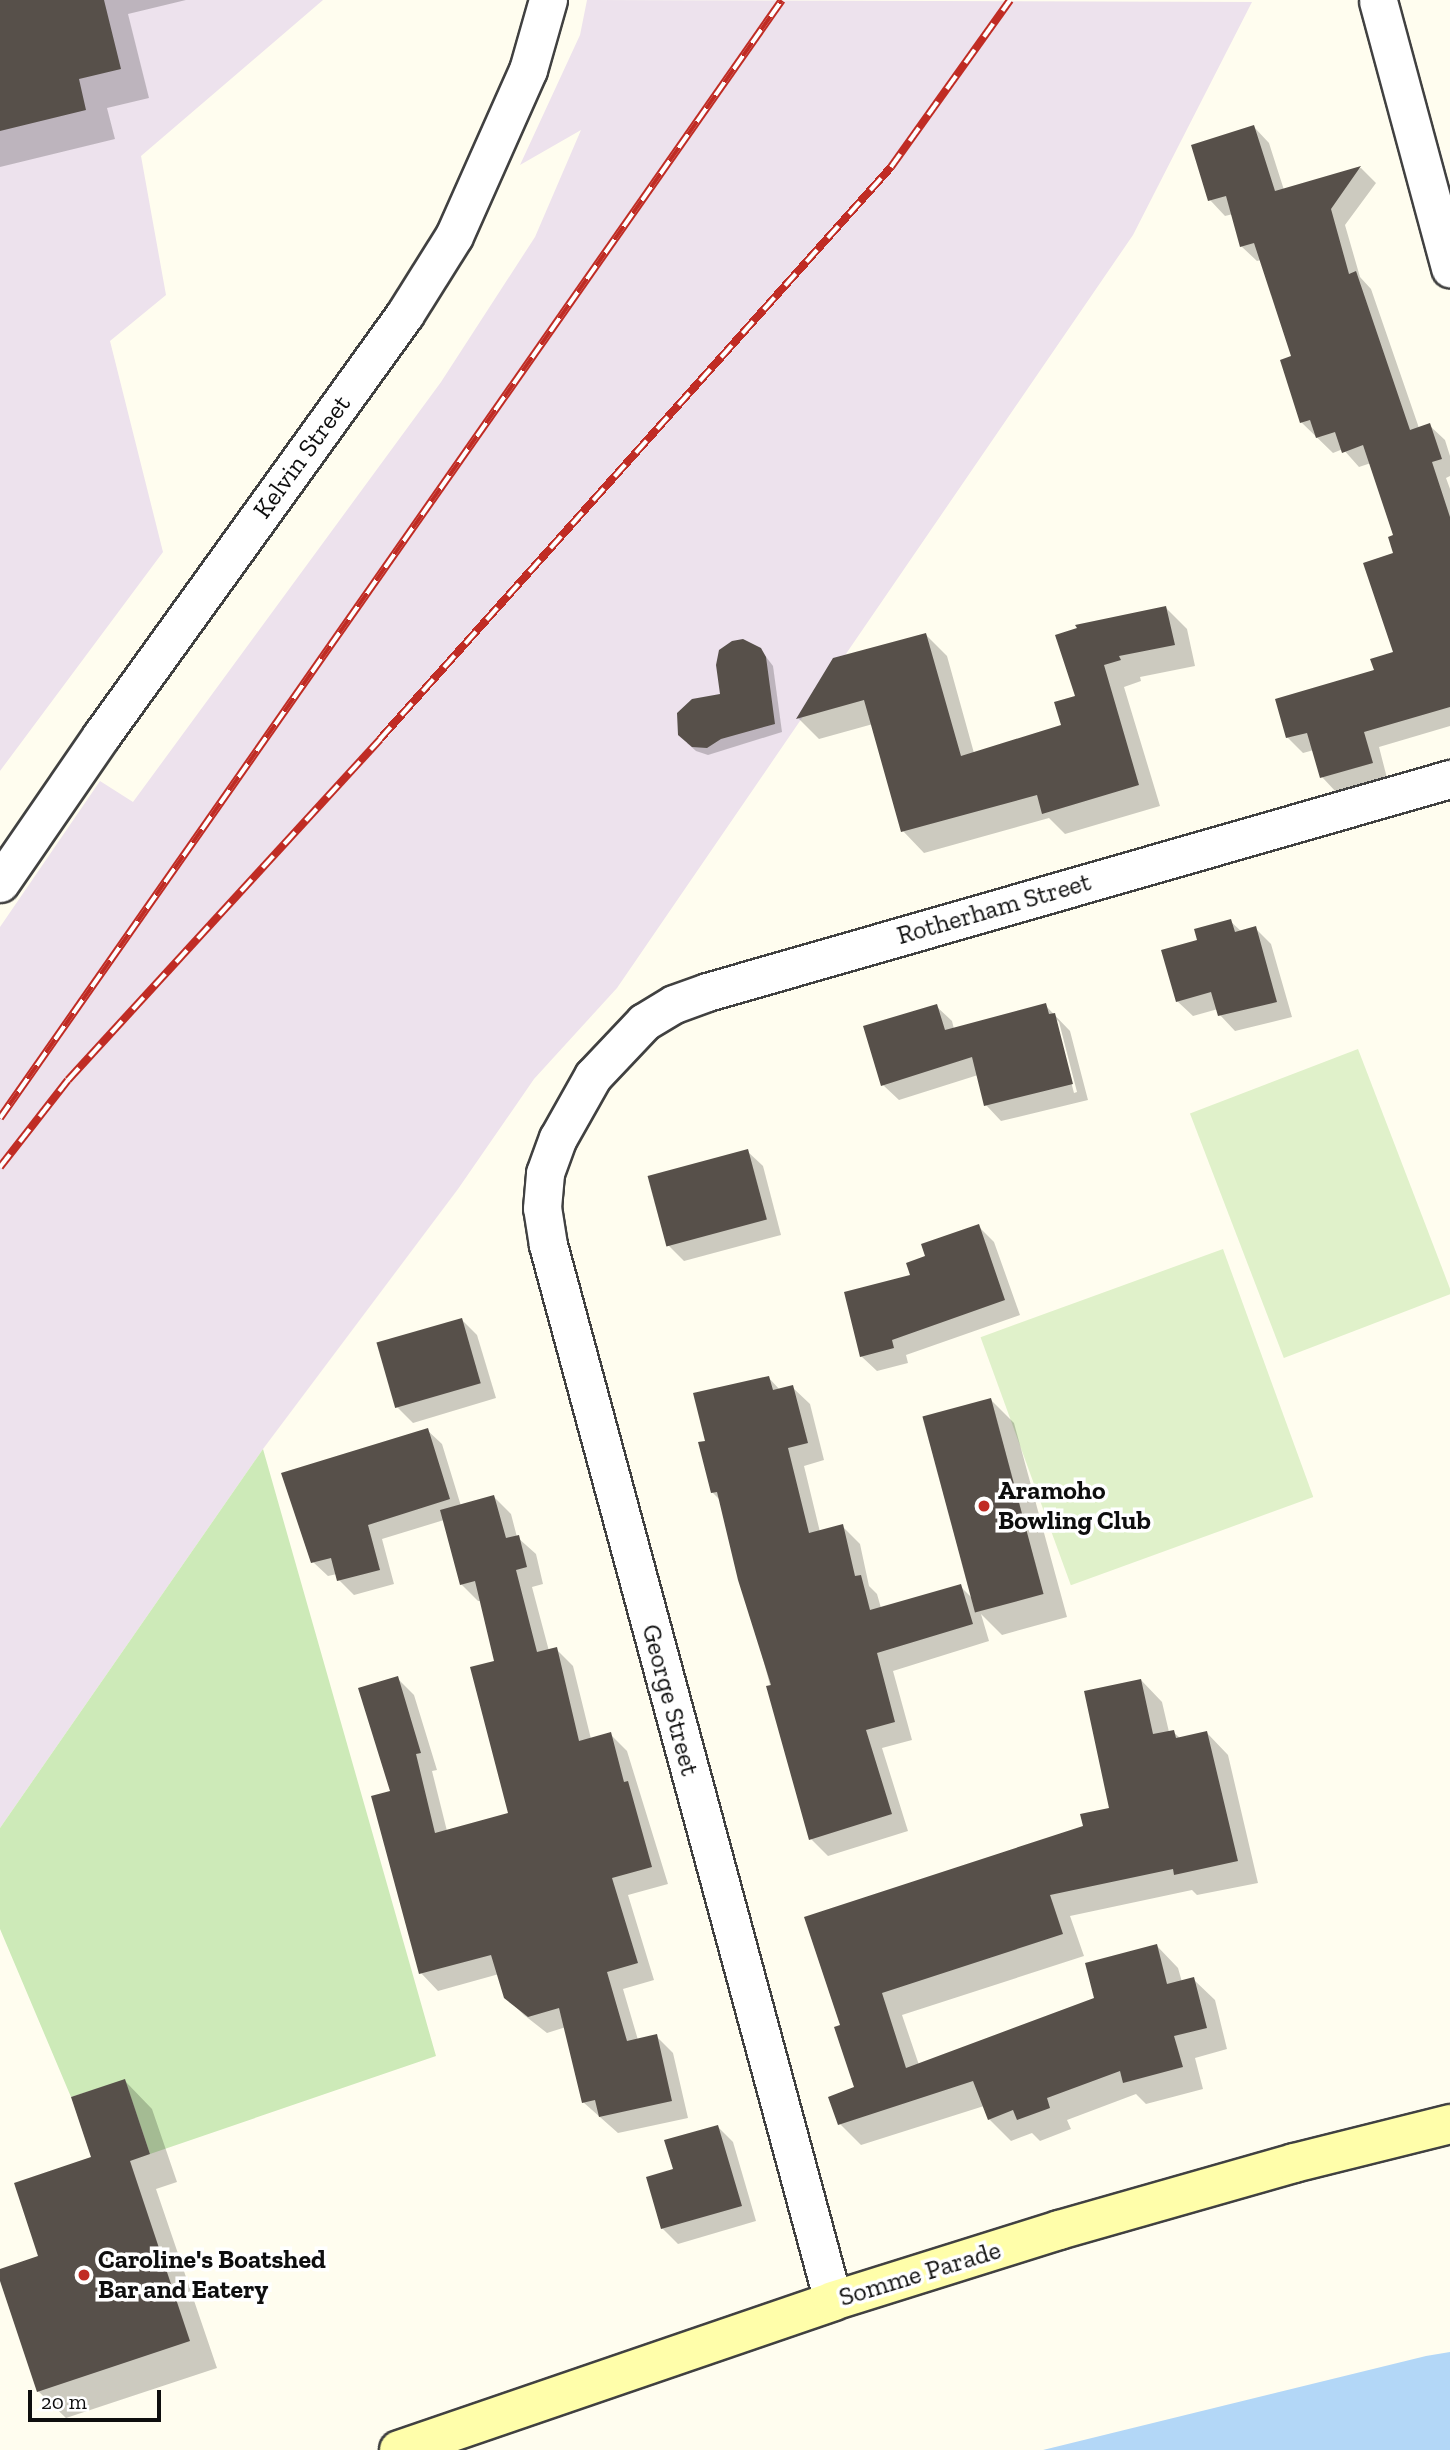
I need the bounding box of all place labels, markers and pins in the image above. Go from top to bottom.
place label: Aramoho Bowling Club [998,1475,1151,1536]
marker: Aramoho Bowling Club [976,1498,992,1514]
place label: Caroline's Boatshed Bar and Eatery [98,2244,326,2306]
marker: Caroline's Boatshed Bar and Eatery [76,2267,92,2283]

